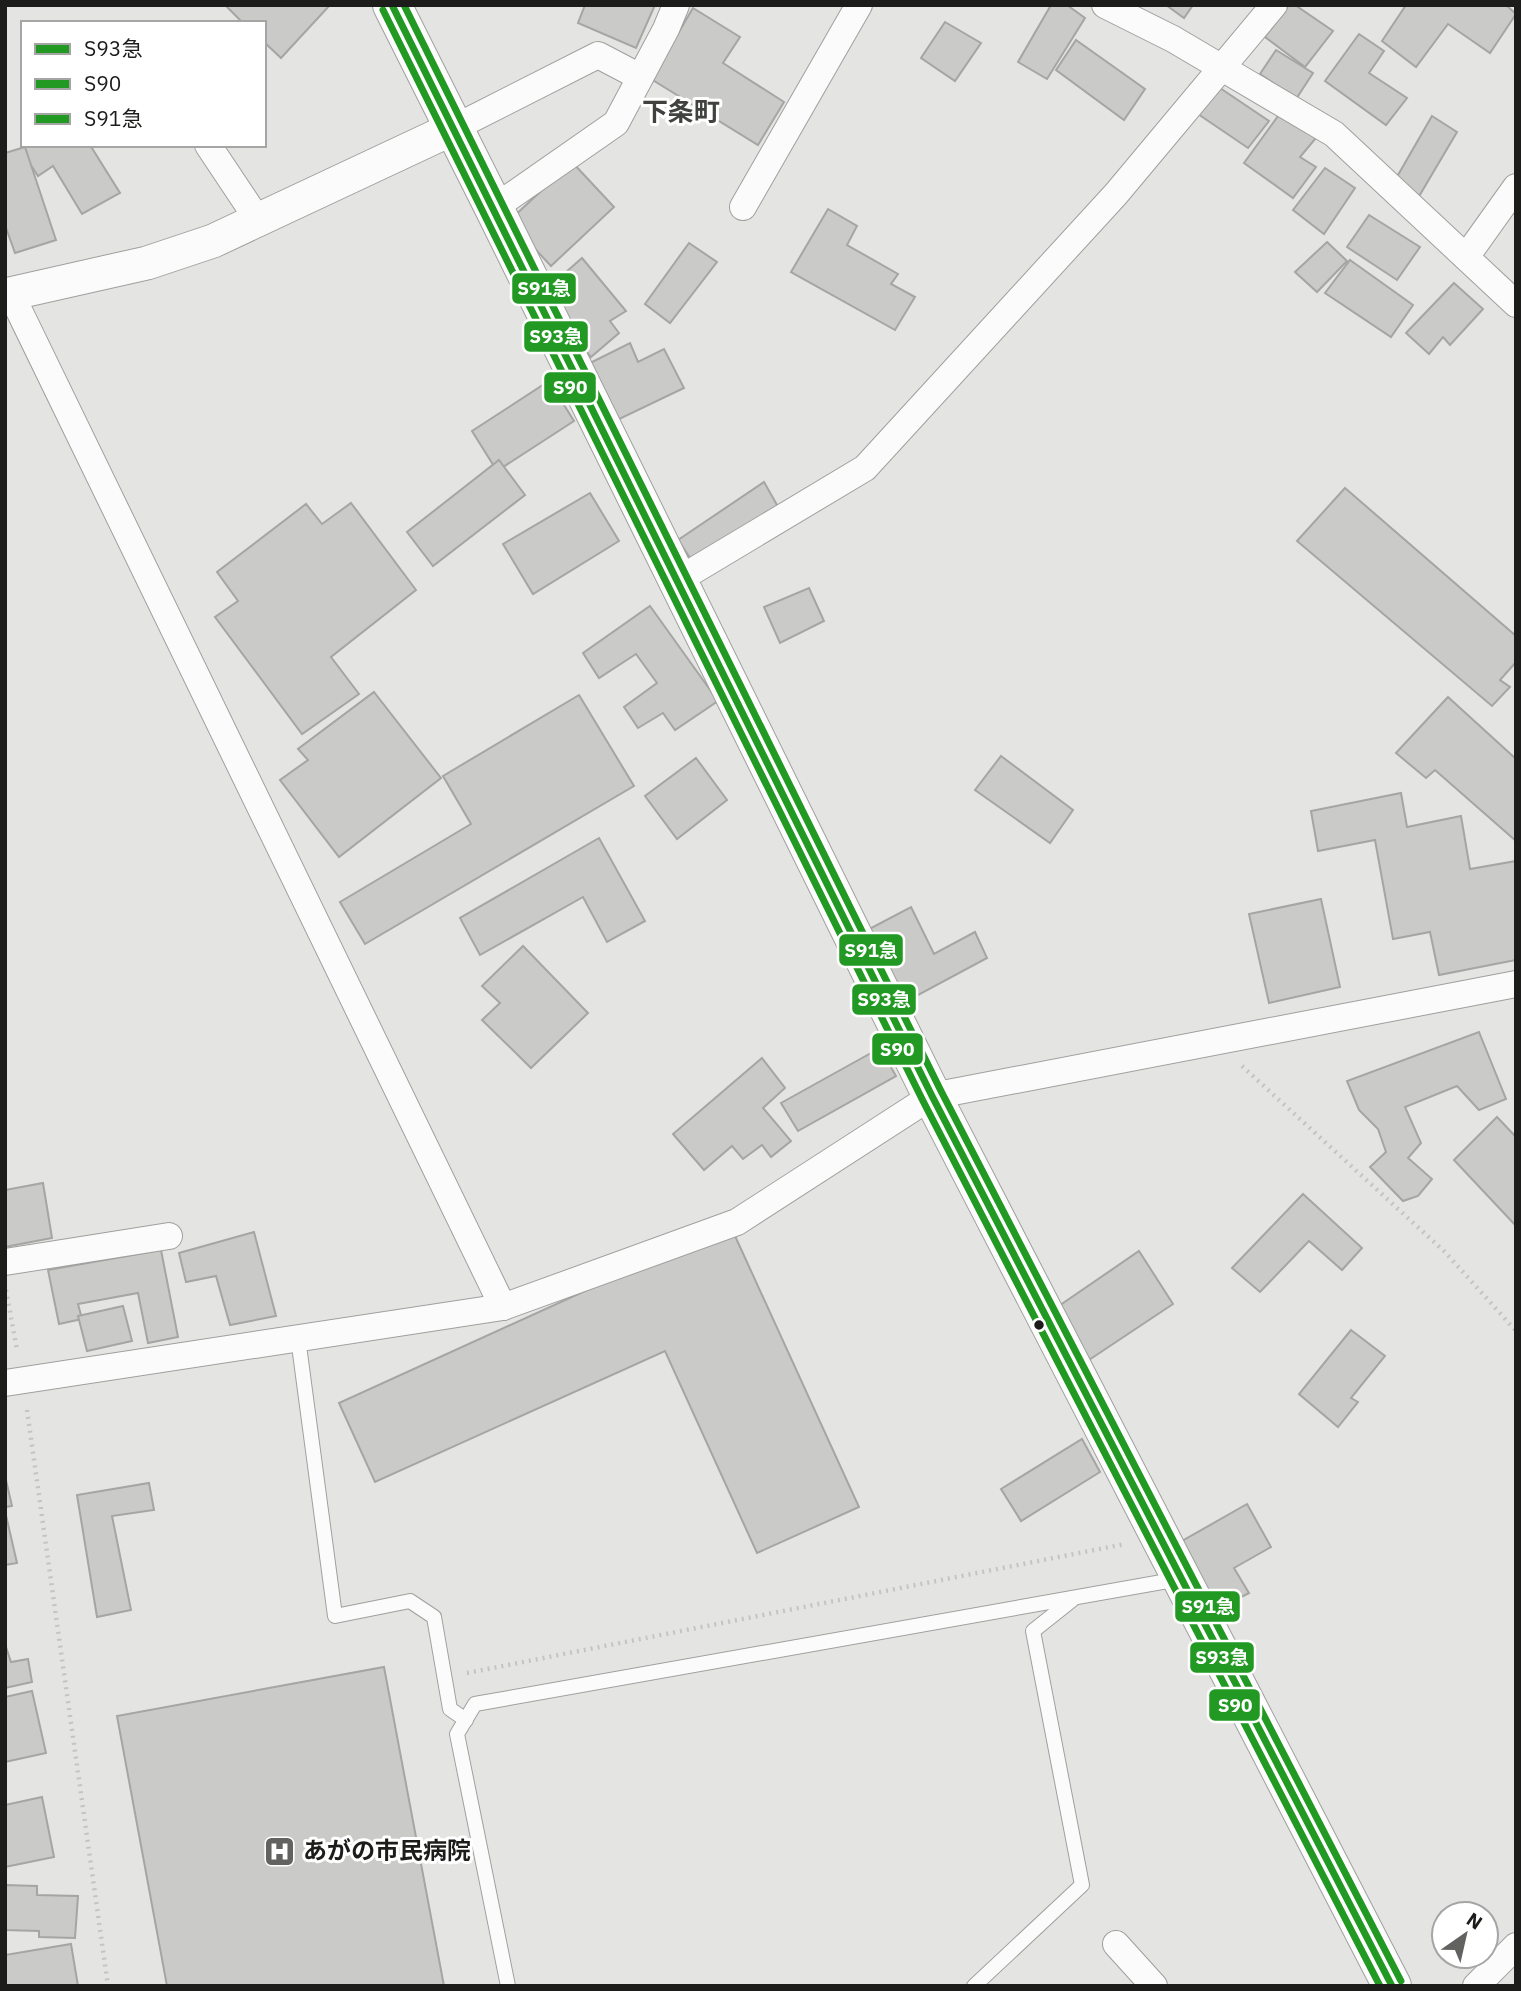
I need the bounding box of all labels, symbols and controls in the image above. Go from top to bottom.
legend [21,21,266,147]
text: S93急 [84,34,142,62]
text: S90 [84,69,121,97]
district label: 下条町 [642,94,720,128]
text: S91急 [84,104,142,132]
line badge: S91急 [511,272,577,305]
text: S91急 [517,276,571,300]
line badge: S93急 [523,320,589,353]
text: S93急 [529,324,583,348]
line badge: S90 [543,371,597,404]
text: S90 [553,375,587,399]
line badge: S91急 [838,933,904,967]
text: S91急 [844,938,898,962]
line badge: S93急 [851,983,917,1016]
text: S93急 [857,987,911,1011]
line badge: S90 [871,1032,924,1066]
text: S90 [880,1037,914,1061]
unlabelled marker [1032,1318,1046,1332]
line badge: S91急 [1174,1590,1241,1623]
text: S91急 [1181,1594,1235,1618]
line badge: S93急 [1189,1641,1255,1674]
text: S93急 [1195,1645,1249,1669]
line badge: S90 [1208,1688,1261,1722]
text: S90 [1218,1693,1252,1717]
hospital icon: あがの市民病院 [263,1834,297,1868]
place label: あがの市民病院 [303,1834,471,1866]
north arrow [1430,1900,1500,1970]
text: N [1462,1907,1487,1935]

